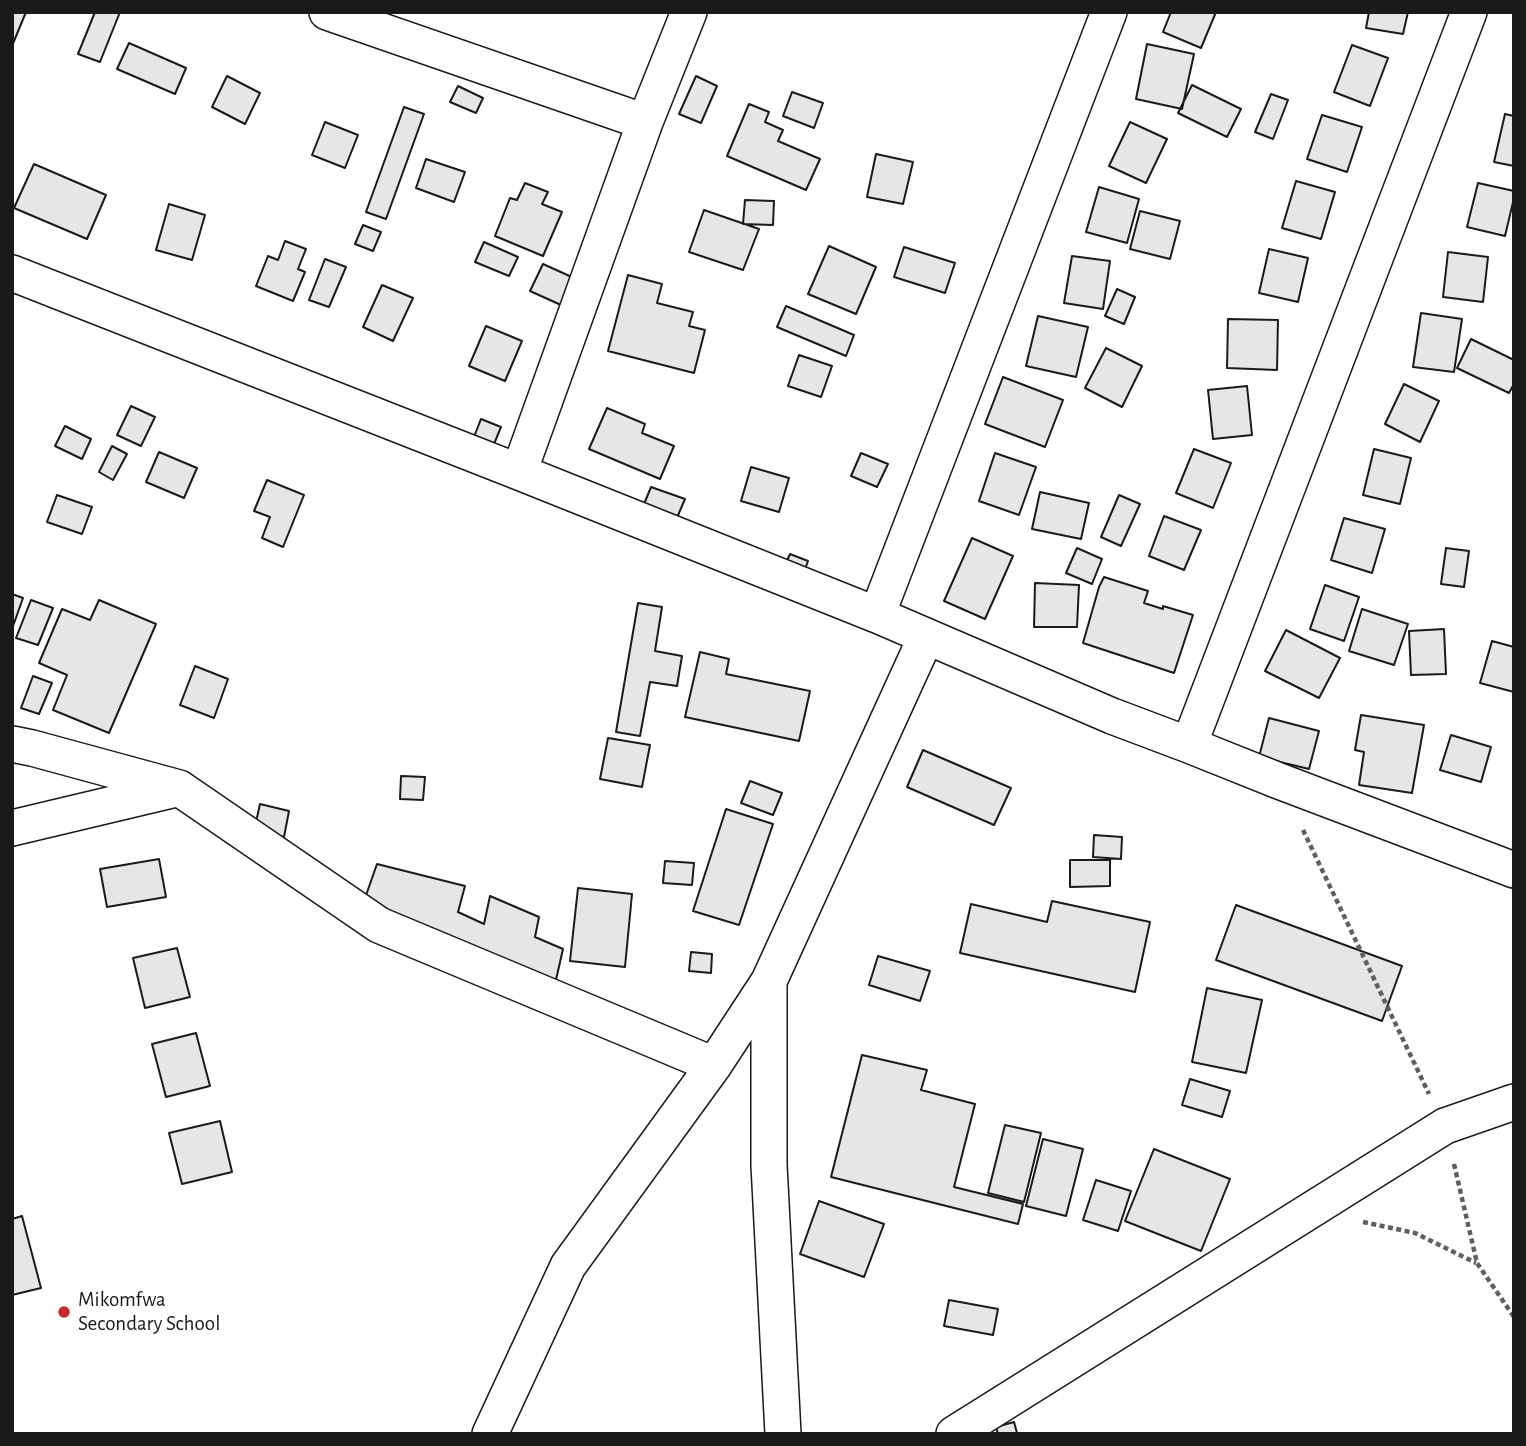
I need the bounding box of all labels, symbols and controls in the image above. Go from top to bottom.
place label: Mikomfwa Secondary School [78,1287,220,1337]
marker: Mikomfwa Secondary School [56,1304,72,1320]

